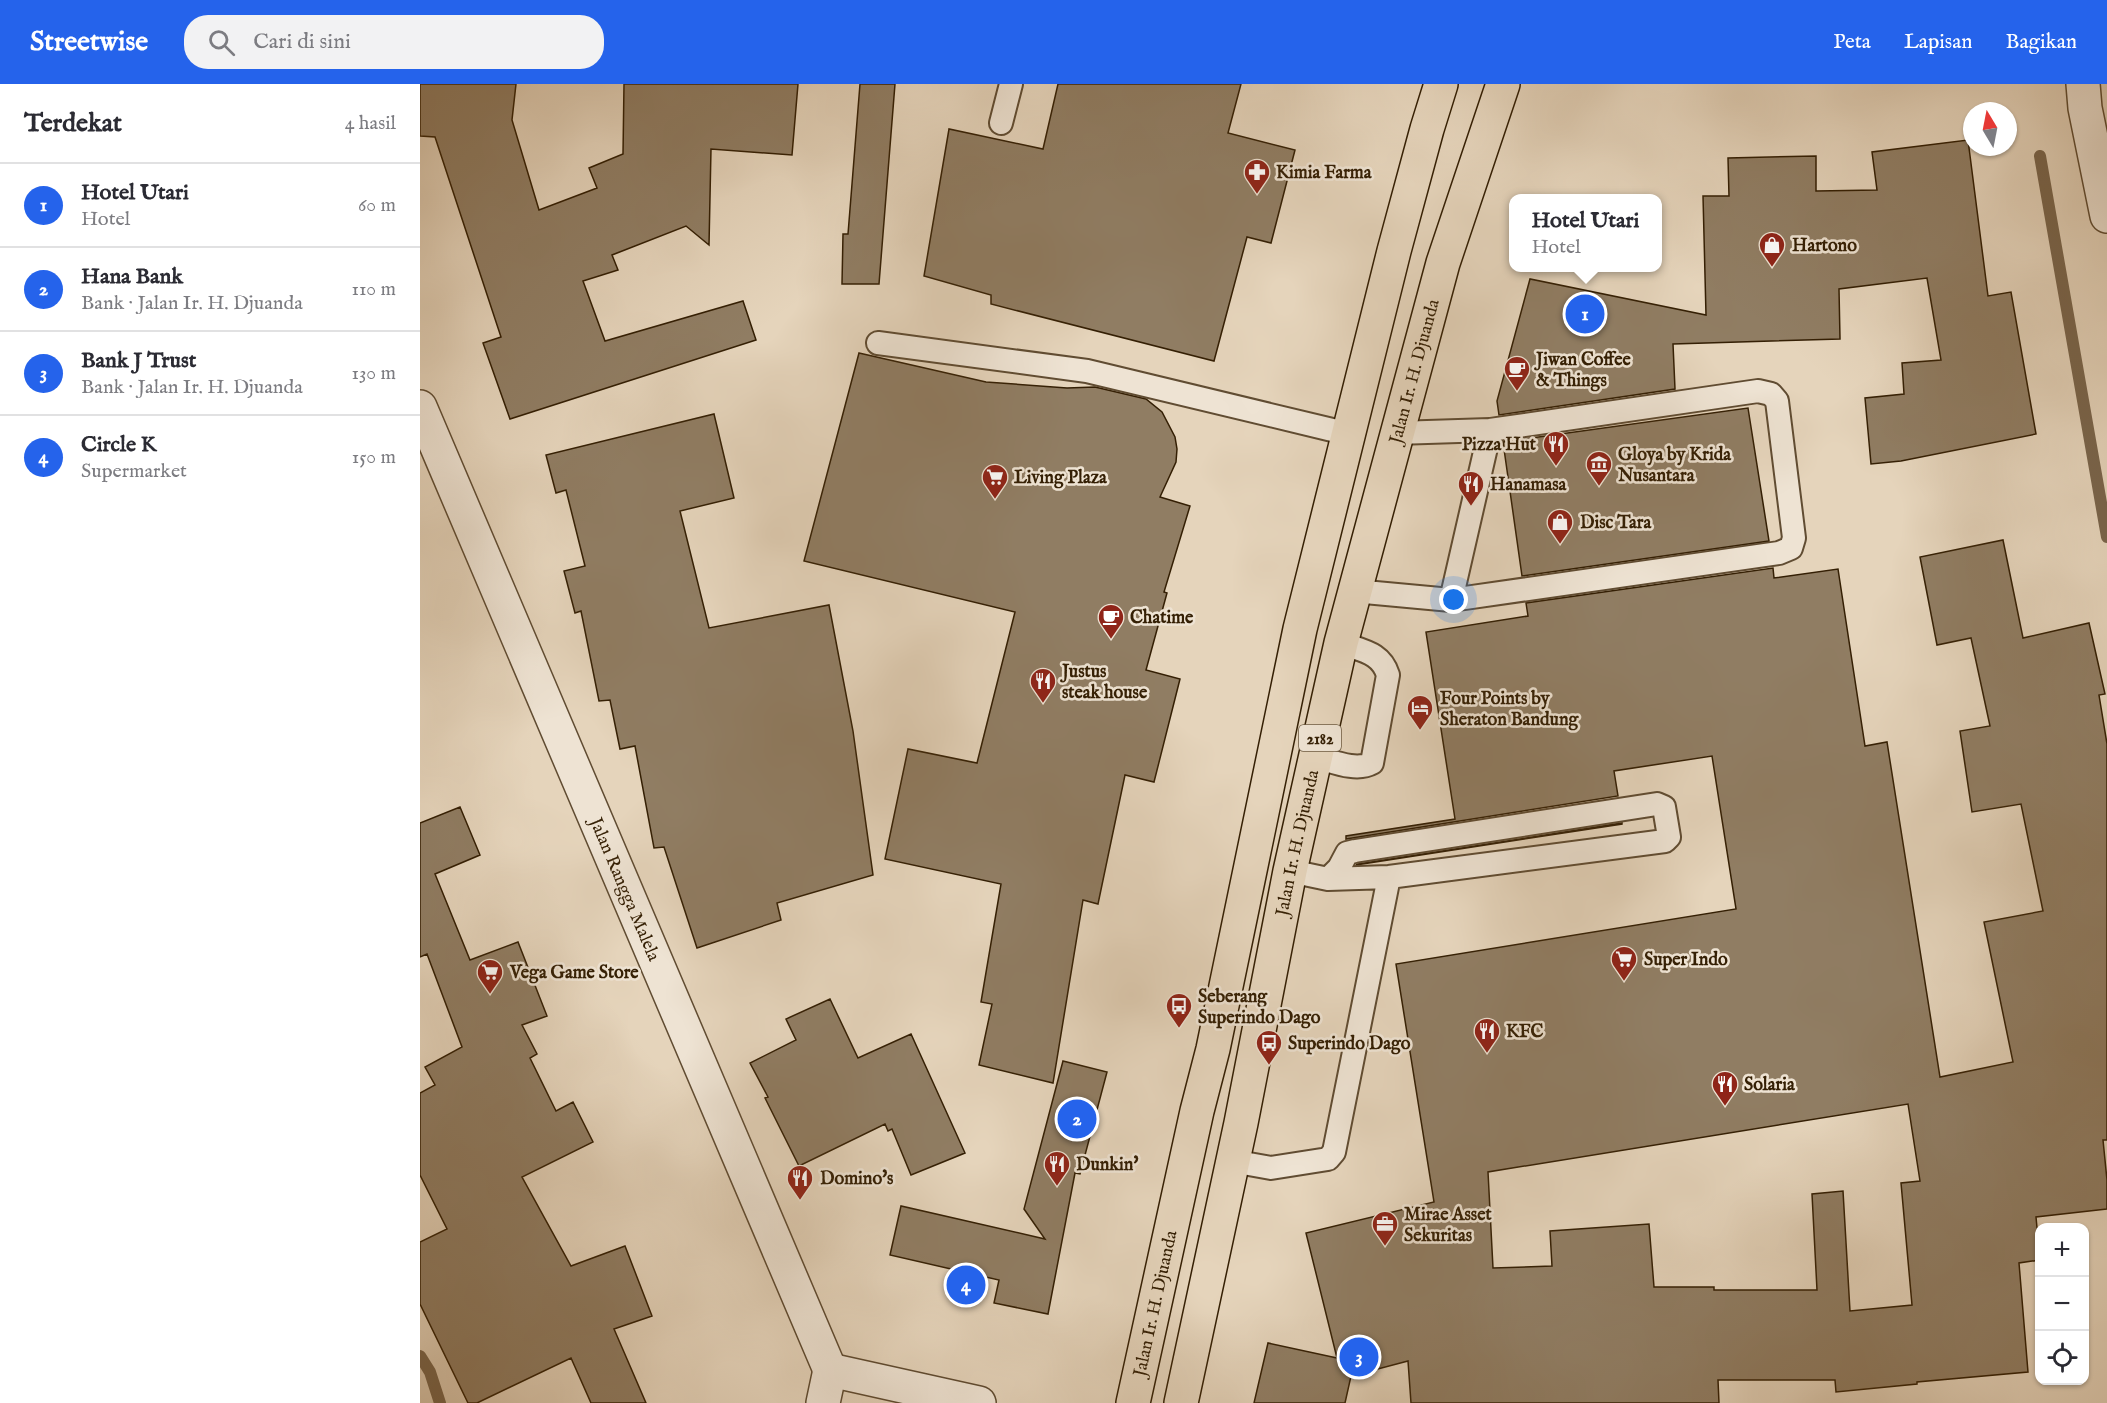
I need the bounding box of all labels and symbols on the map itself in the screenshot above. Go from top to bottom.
north arrow [1963,102,2017,156]
pharmacy icon: Kimia Farma [1242,157,1272,195]
place label: Kimia Farma [1276,162,1373,185]
shop icon: Hartono [1757,230,1787,268]
place label: Hartono [1792,235,1857,258]
pin: 1 [1566,292,1604,336]
street label: Jalan Ir. H. Djuanda [1384,297,1446,449]
place label: Jiwan Coffee & Things [1534,349,1632,393]
cafe icon: Jiwan Coffee & Things [1502,354,1532,392]
restaurant icon: Pizza Hut [1541,429,1571,467]
place label: Pizza Hut [1462,434,1537,457]
place label: Gloya by Krida Nusantara [1617,444,1732,488]
museum icon: Gloya by Krida Nusantara [1584,449,1614,487]
supermarket icon: Living Plaza [980,462,1010,500]
place label: Living Plaza [1014,467,1108,490]
restaurant icon: Hanamasa [1456,469,1486,507]
place label: Hanamasa [1490,474,1568,497]
shop icon: Disc Tara [1545,507,1575,545]
place label: Disc Tara [1580,512,1652,535]
your location [1439,585,1468,614]
cafe icon: Chatime [1096,602,1126,640]
place label: Chatime [1130,607,1194,630]
place label: Justus steak house [1060,661,1148,705]
restaurant icon: Justus steak house [1028,666,1058,704]
place label: Four Points by Sheraton Bandung [1440,688,1579,732]
hotel icon: Four Points by Sheraton Bandung [1405,693,1435,731]
road number: 2182 [1299,725,1341,751]
street label: Jalan Ir. H. Djuanda [1271,768,1325,920]
street label: Jalan Rangga Malela [582,813,665,965]
supermarket icon: Super Indo [1609,944,1639,982]
place label: Super Indo [1644,949,1728,972]
supermarket icon: Vega Game Store [475,957,505,995]
place label: Vega Game Store [509,962,639,985]
place label: Seberang Superindo Dago [1198,986,1321,1030]
bus stop icon: Seberang Superindo Dago [1164,991,1194,1029]
restaurant icon: KFC [1472,1016,1502,1054]
place label: KFC [1506,1021,1543,1044]
bus stop icon: Superindo Dago [1254,1028,1284,1066]
place label: Superindo Dago [1288,1033,1411,1056]
restaurant icon: Solaria [1710,1069,1740,1107]
place label: Solaria [1744,1074,1796,1097]
pin: 2 [1058,1096,1096,1142]
restaurant icon: Dunkin' [1042,1149,1072,1187]
place label: Dunkin' [1076,1154,1138,1177]
restaurant icon: Domino's [785,1163,815,1201]
place label: Domino's [820,1168,894,1191]
place label: Mirae Asset Sekuritas [1404,1204,1492,1248]
office icon: Mirae Asset Sekuritas [1370,1209,1400,1247]
street label: Jalan Ir. H. Djuanda [1129,1228,1184,1381]
pin: 4 [946,1262,986,1308]
pin: 3 [1340,1334,1378,1380]

